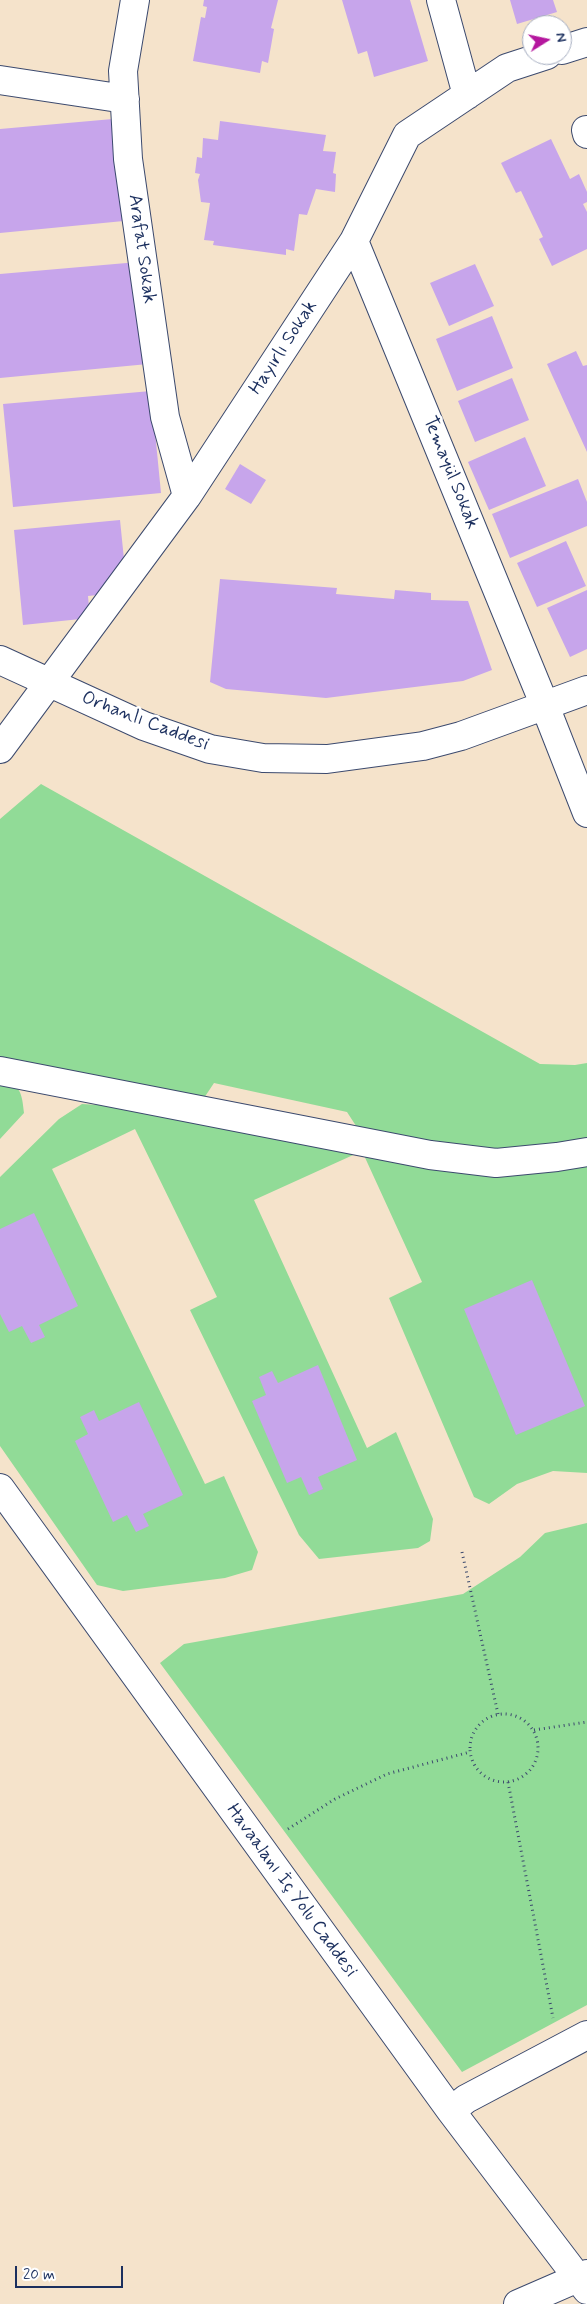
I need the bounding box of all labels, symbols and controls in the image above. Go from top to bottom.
north arrow [522,15,572,65]
text: N [551,31,570,44]
street label: Arafat Sokak [122,193,160,305]
street label: Hayırlı Sokak [245,296,323,400]
street label: Temayül Sokak [417,413,483,533]
street label: Orhanlı Caddesi [78,687,212,757]
street label: Havaalanı İç Yolu Caddesi [220,1800,362,1982]
scale bar [18,2256,125,2288]
text: 20 m [23,2265,55,2285]

